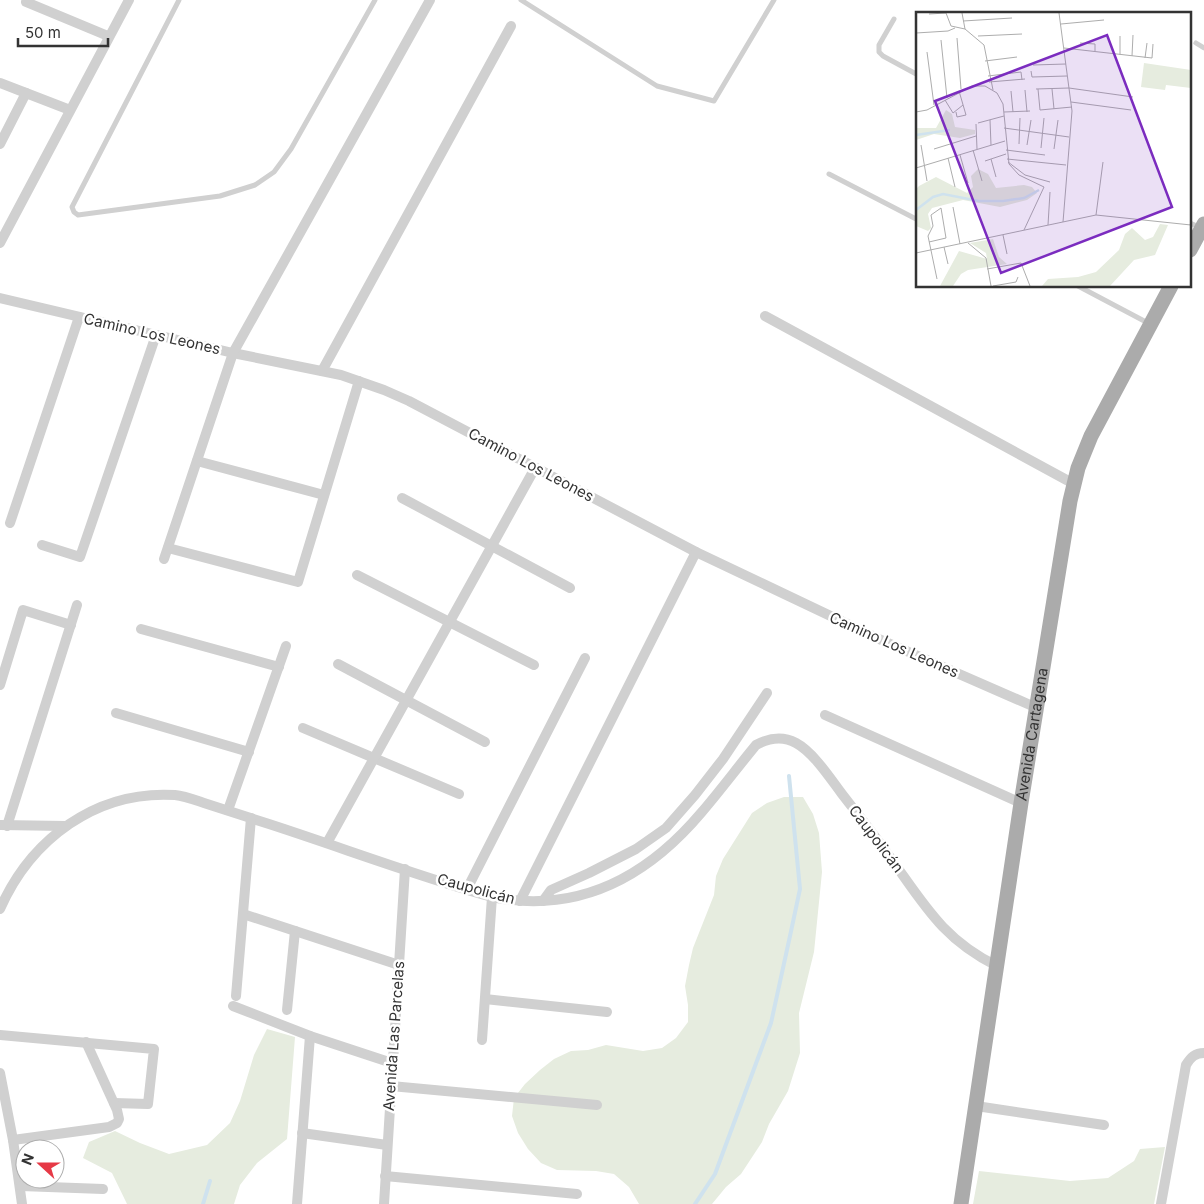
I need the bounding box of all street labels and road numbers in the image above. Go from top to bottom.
street label: Camino Los Leones [82,309,222,358]
street label: Camino Los Leones [465,423,597,506]
street label: Camino Los Leones [827,607,962,682]
street label: Avenida Cartagena [1011,666,1052,802]
street label: Caupolicán [845,801,908,876]
street label: Caupolicán [435,869,517,908]
street label: Avenida Las Parcelas [379,960,408,1112]

